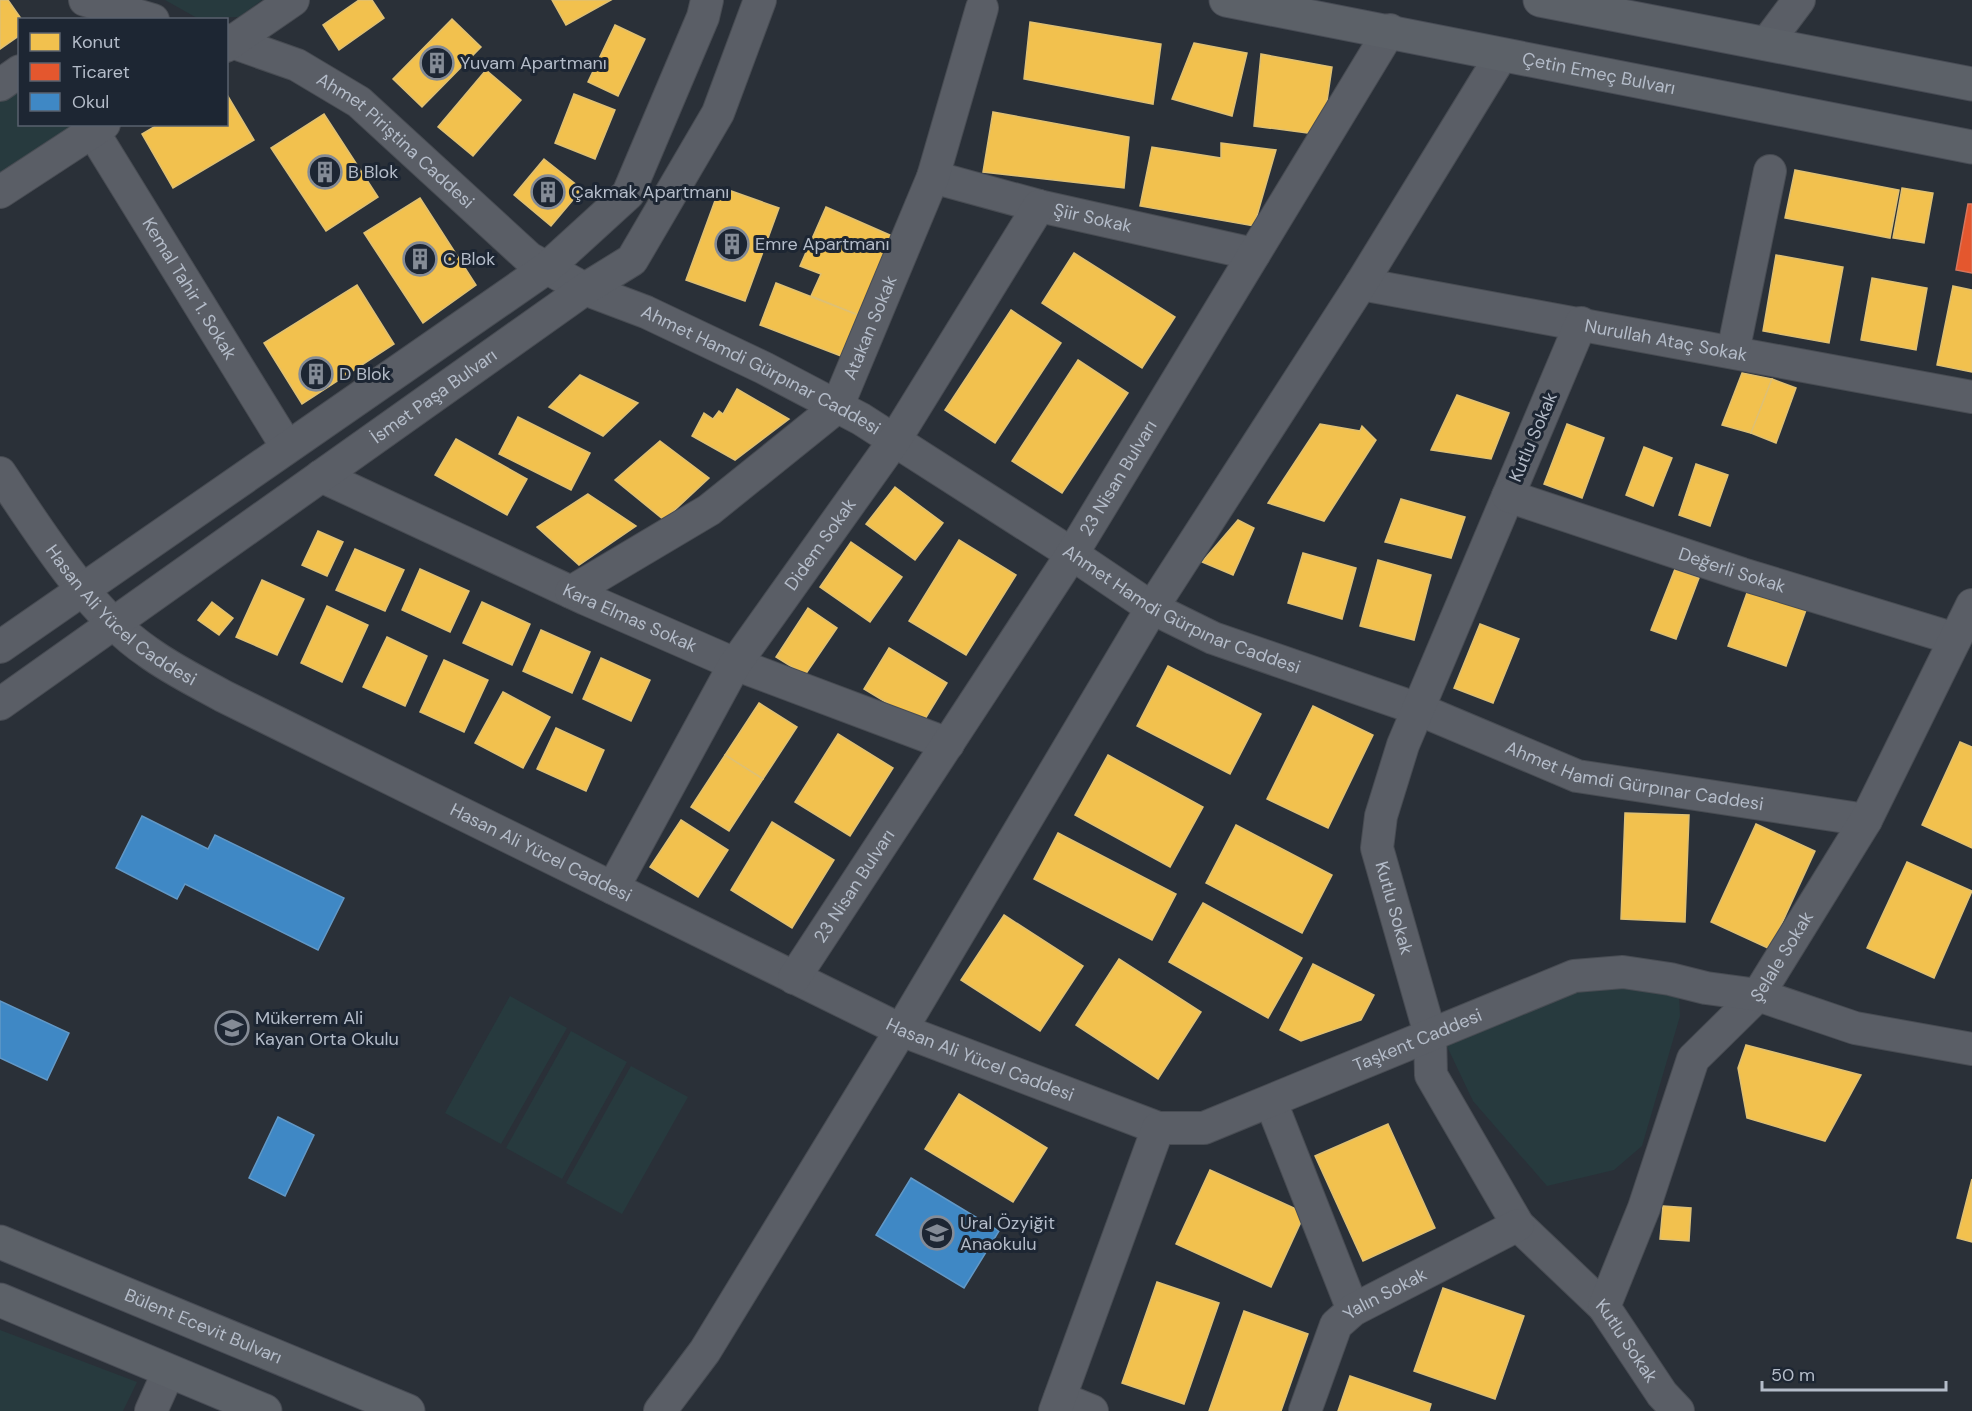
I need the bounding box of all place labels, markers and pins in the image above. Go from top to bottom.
building icon: Yuvam Apartmanı [419,45,455,81]
place label: Yuvam Apartmanı [460,51,607,75]
building icon: B Blok [307,154,343,190]
place label: B Blok [348,160,398,184]
building icon: Çakmak Apartmanı [530,174,566,210]
place label: Çakmak Apartmanı [571,180,729,204]
building icon: Emre Apartmanı [714,226,750,262]
place label: Emre Apartmanı [755,232,889,256]
building icon: C Blok [402,241,438,277]
place label: C Blok [443,247,495,271]
building icon: D Blok [298,356,334,392]
place label: D Blok [339,362,391,386]
place label: Mükerrem Ali Kayan Orta Okulu [255,1006,399,1051]
school or university icon: Mükerrem Ali Kayan Orta Okulu [214,1010,250,1046]
place label: Ural Özyiğit Anaokulu [960,1211,1055,1256]
school or university icon: Ural Özyiğit Anaokulu [919,1215,955,1251]

